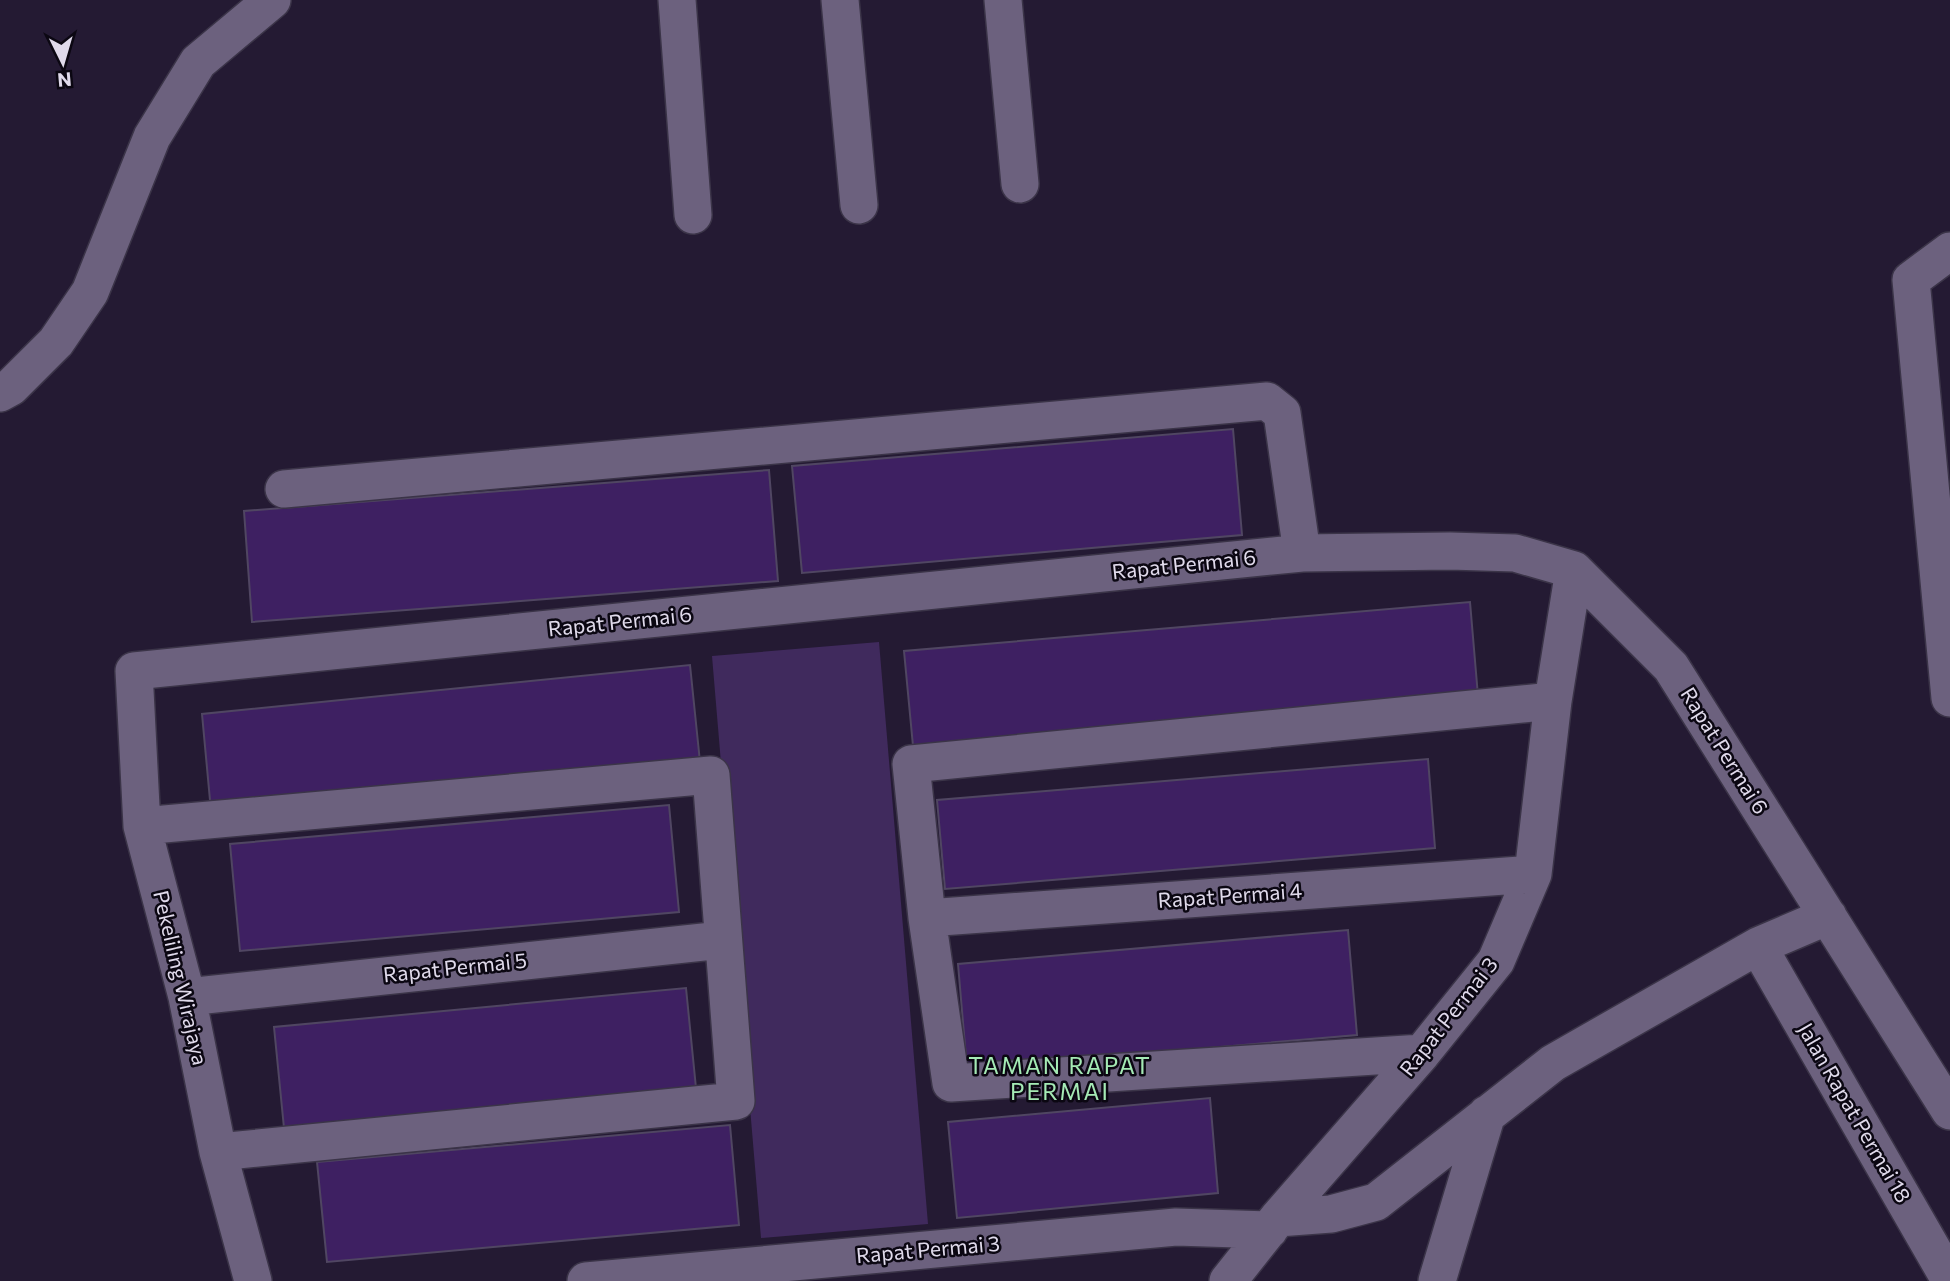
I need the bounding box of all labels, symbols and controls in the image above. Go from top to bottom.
north arrow [28,28,98,98]
text: N [56,68,73,93]
street label: Rapat Permai 6 [1111,544,1257,584]
street label: Rapat Permai 6 [547,601,693,641]
street label: Rapat Permai 6 [1676,682,1774,818]
street label: Rapat Permai 4 [1157,877,1303,912]
street label: Pekeliling Wirajaya [149,888,214,1067]
street label: Rapat Permai 5 [382,947,528,986]
street label: Rapat Permai 3 [1394,952,1502,1081]
street label: Jalan Rapat Permai 18 [1794,1018,1917,1207]
district label: TAMAN RAPAT PERMAI [968,1051,1152,1105]
street label: Rapat Permai 3 [855,1230,1001,1267]

